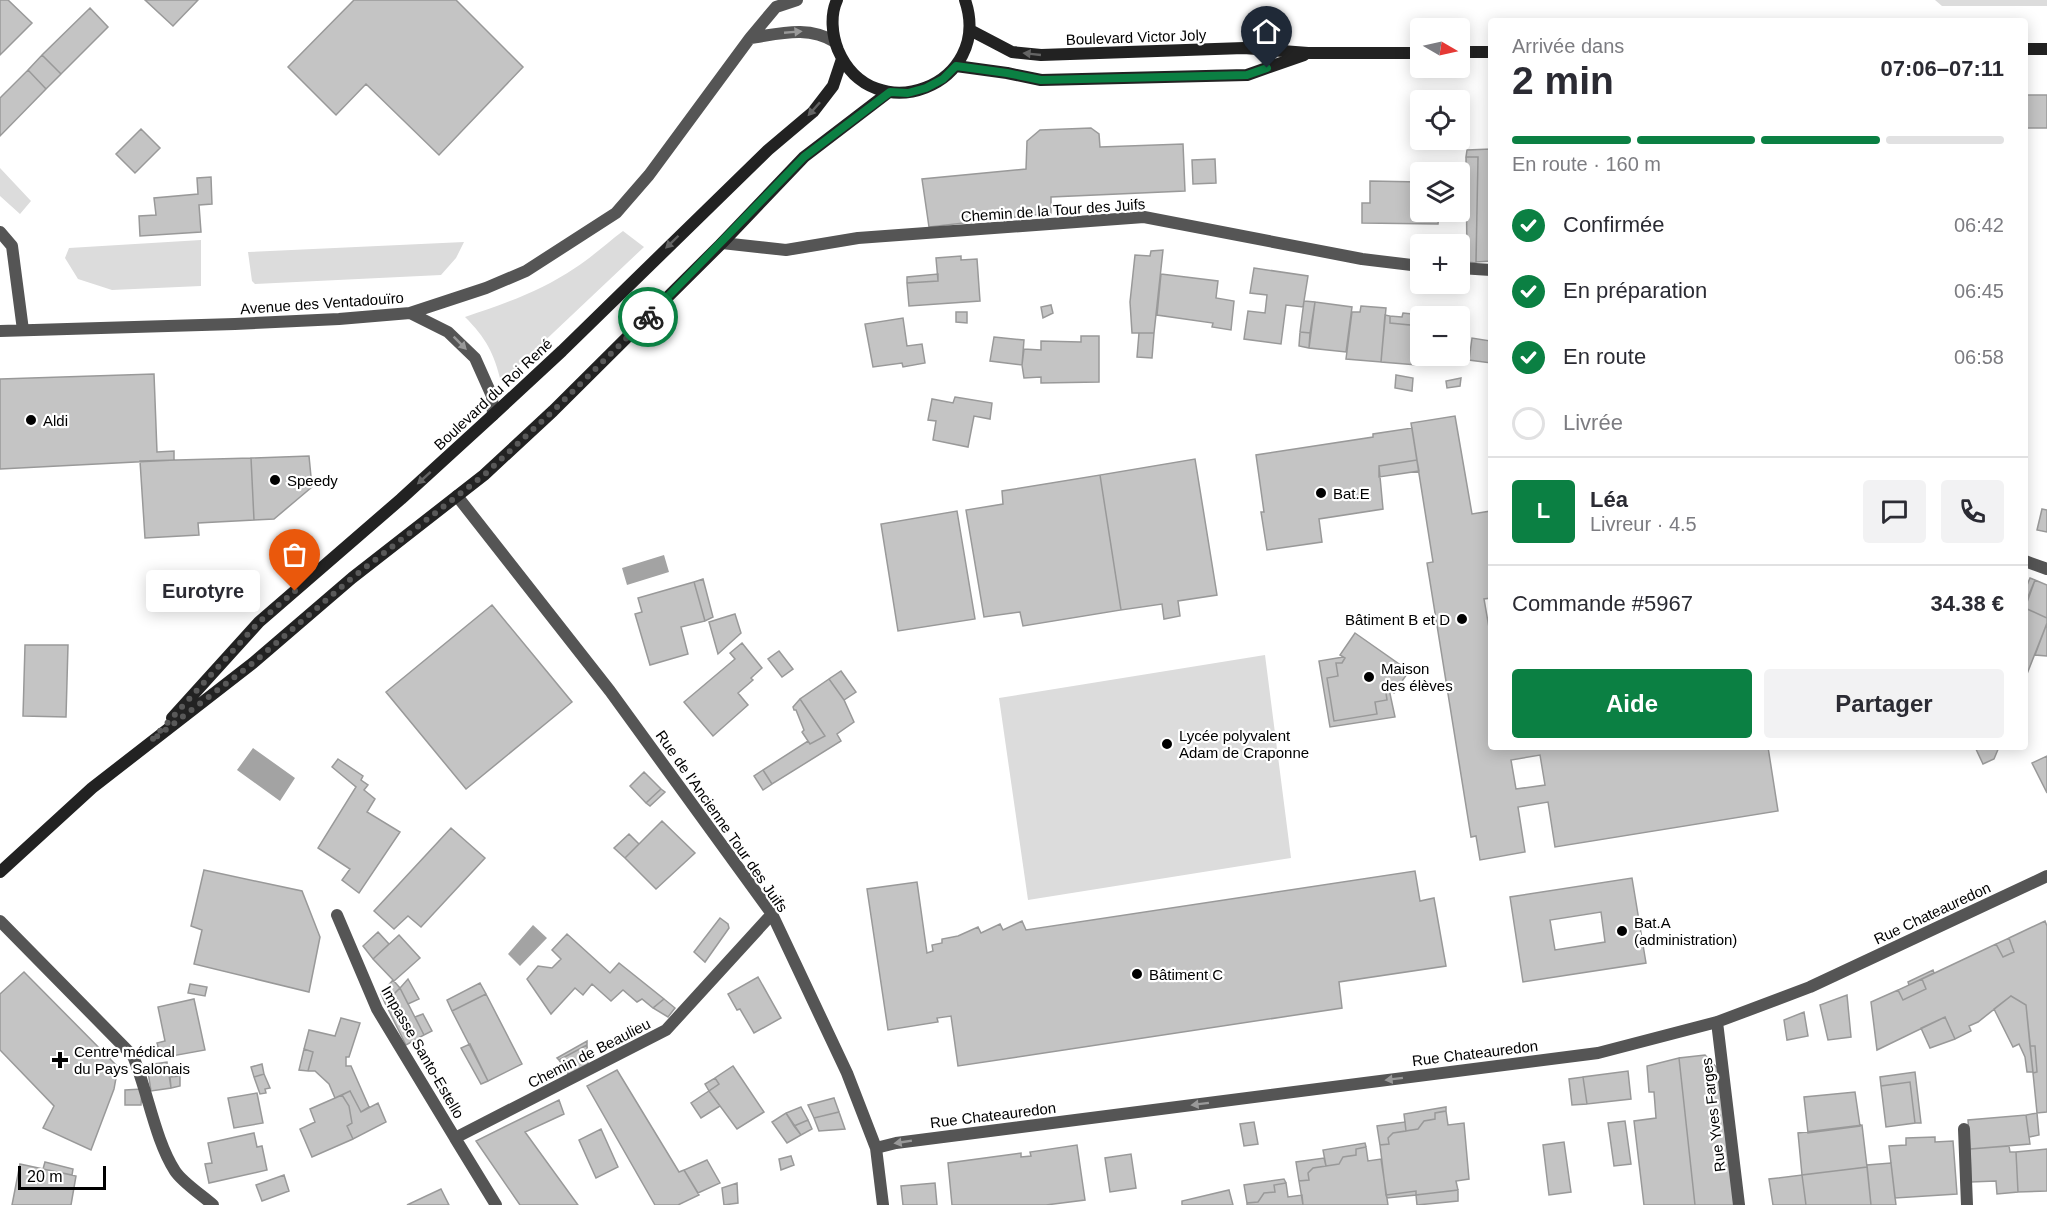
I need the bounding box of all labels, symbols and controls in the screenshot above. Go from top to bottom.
pin [1241,6,1292,68]
icon: home [1250,15,1283,48]
north arrow [1410,18,1470,78]
map controls [1410,18,1470,366]
street label: Boulevard Victor Joly [1065,26,1207,48]
one-way arrow [784,27,803,37]
text: Arrivée dans [1512,35,1624,57]
one-way arrow [1022,49,1041,59]
text: 07:06–07:11 [1880,56,2004,81]
text: 2 min [1512,59,1614,102]
button: locate [1410,90,1470,150]
one-way arrow [807,102,821,117]
text: En route · 160 m [1512,153,1661,175]
button: layers [1410,162,1470,222]
street label: Chemin de la Tour des Juifs [960,195,1146,225]
icon: check [1512,209,1545,242]
text: Confirmée [1563,212,1664,237]
text: 06:42 [1954,214,2004,236]
button: + [1410,234,1470,294]
one-way arrow [666,235,680,249]
icon: check [1512,275,1545,308]
text: En préparation [1563,278,1707,303]
text: 06:45 [1954,280,2004,302]
courier [618,287,678,347]
street label: Avenue des Ventadouïro [240,289,404,317]
icon: bike [632,301,665,334]
button: − [1410,306,1470,366]
street label: Boulevard du Roi René [430,335,556,453]
one-way arrow [452,336,467,350]
icon: check [1512,341,1545,374]
text: En route [1563,344,1646,369]
text: 06:58 [1954,346,2004,368]
text: Livrée [1563,410,1623,435]
place label: Aldi [43,412,68,429]
marker: Aldi [24,413,38,427]
one-way arrow [417,471,432,484]
place label: Speedy [287,472,338,489]
marker: Speedy [268,473,282,487]
button: chat [1863,480,1926,543]
button: phone [1941,480,2004,543]
place label: Bat.E [1333,485,1370,502]
marker: Bat.E [1314,486,1328,500]
text: Léa [1590,487,1628,512]
text: L [1537,498,1550,523]
text: Livreur · 4.5 [1590,513,1697,535]
pin [269,529,320,591]
icon: bag [278,538,311,571]
callout: Eurotyre [145,570,259,612]
text: Eurotyre [162,580,244,602]
text: Commande #5967 [1512,591,1693,616]
text: 34.38 € [1931,591,2004,616]
place label: Bâtiment B et D [1345,611,1450,628]
marker: Bâtiment B et D [1455,612,1469,626]
place label: Maison des élèves [1381,660,1453,694]
button: Aide [1512,669,1752,738]
button: Partager [1764,669,2004,738]
marker: Maison des élèves [1362,670,1376,684]
street label: Rue de l'Ancienne Tour des Juifs [653,727,791,915]
place label: Lycée polyvalent Adam de Craponne [1179,727,1309,761]
marker: Lycée polyvalent Adam de Craponne [1160,737,1174,751]
street label: Rue Chateauredon [1871,879,1993,947]
place label: Bat.A (administration) [1634,914,1737,948]
marker: Bat.A (administration) [1615,924,1629,938]
place label: Bâtiment C [1149,966,1223,983]
marker: Bâtiment C [1130,967,1144,981]
street label: Impasse Santo-Estello [378,983,468,1121]
street label: Chemin de Beaulieu [525,1015,653,1091]
street label: Rue Chateauredon [1411,1037,1539,1069]
place label: Centre médical du Pays Salonais [74,1043,190,1077]
marker: Centre médical du Pays Salonais [51,1051,69,1069]
street label: Rue Yves Farges [1698,1057,1728,1173]
one-way arrow [1384,1074,1403,1084]
street label: Rue Chateauredon [929,1099,1057,1131]
one-way arrow [1191,1099,1210,1108]
one-way arrow [893,1138,912,1147]
scale bar [18,1163,106,1190]
text: 20 m [27,1168,63,1185]

